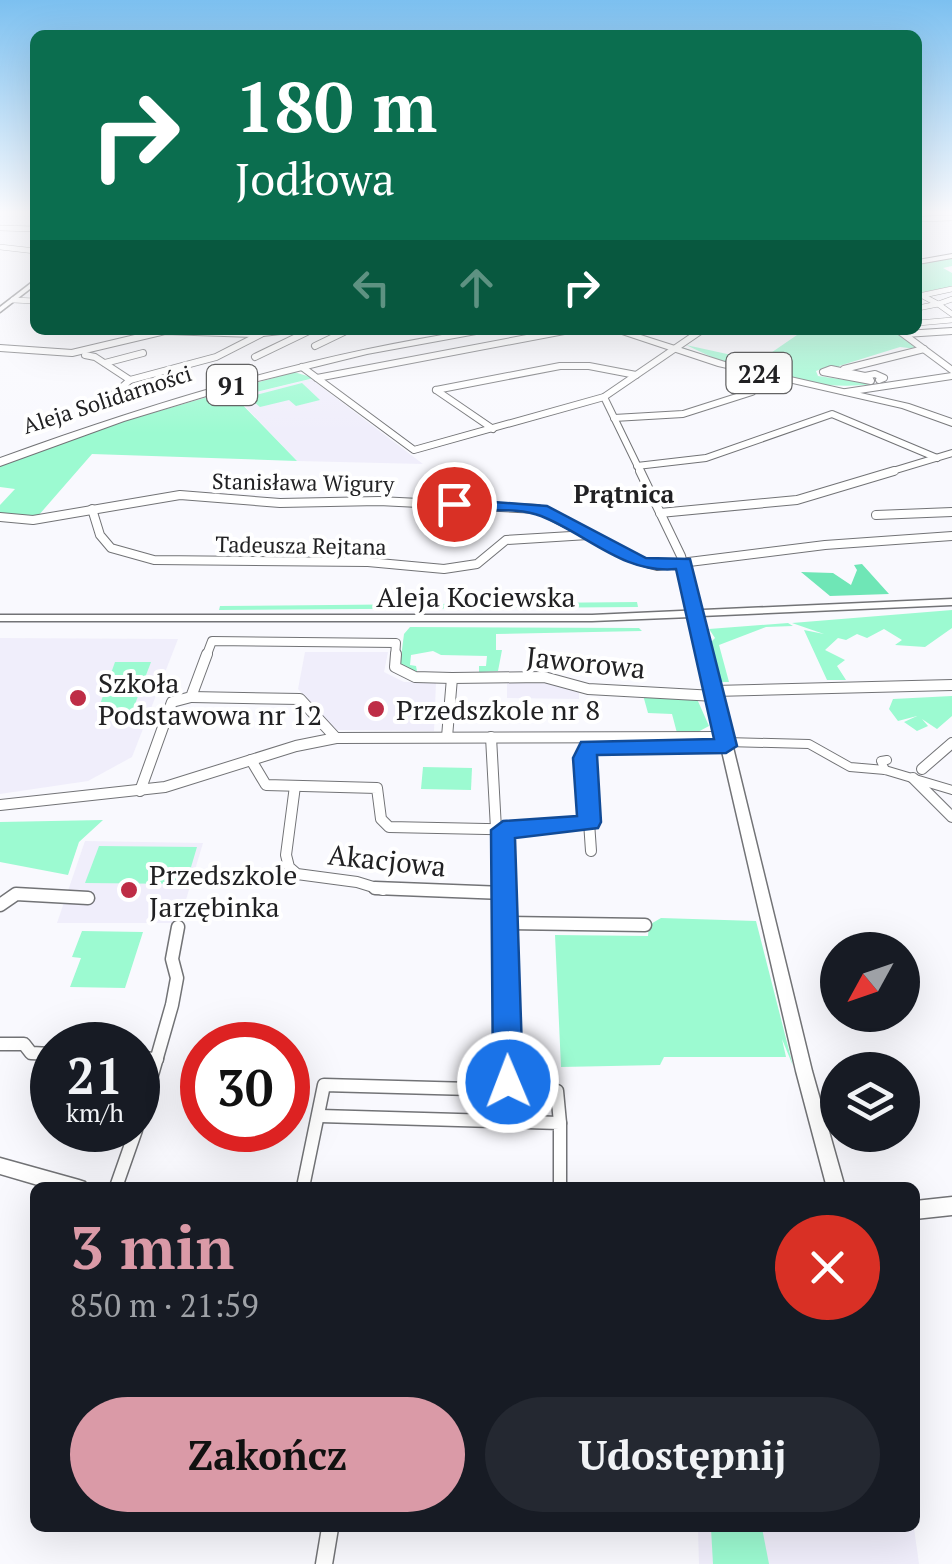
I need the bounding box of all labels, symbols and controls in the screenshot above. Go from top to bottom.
text: 180 m [235,59,437,152]
icon: right [70,70,200,200]
text: Jodłowa [235,148,395,208]
icon: left [344,260,399,315]
icon: ahead [449,260,504,315]
icon: right [554,260,609,315]
road number: 224 [726,353,792,393]
street label: Aleja Solidarności [19,358,195,440]
road number: 91 [207,365,257,405]
pin [412,462,497,547]
street label: Stanisława Wigury [212,466,395,498]
icon: arrive [427,477,482,532]
district label: Prątnica [574,477,675,510]
street label: Tadeusza Rejtana [215,529,387,561]
street label: Aleja Kociewska [376,578,576,615]
street label: Jaworowa [525,637,647,687]
place label: Szkoła Podstawowa nr 12 [98,664,322,733]
marker: Szkoła Podstawowa nr 12 [67,687,89,709]
place label: Przedszkole nr 8 [396,691,600,728]
marker: Przedszkole nr 8 [365,698,387,720]
street label: Akacjowa [326,835,448,885]
place label: Przedszkole Jarzębinka [149,856,297,925]
marker: Przedszkole Jarzębinka [118,879,140,901]
north arrow [820,932,920,1032]
map controls [820,932,920,1152]
speed limit sign: 30 [180,1022,310,1152]
position arrow [456,1030,560,1134]
text: 21 [67,1042,123,1108]
button: layers [820,1052,920,1152]
text: km/h [66,1096,124,1129]
text: 3 min [70,1207,234,1286]
button: close [775,1215,880,1320]
text: 850 m · 21:59 [70,1284,258,1326]
button: Zakończ [70,1397,465,1512]
button: Udostępnij [485,1397,880,1512]

